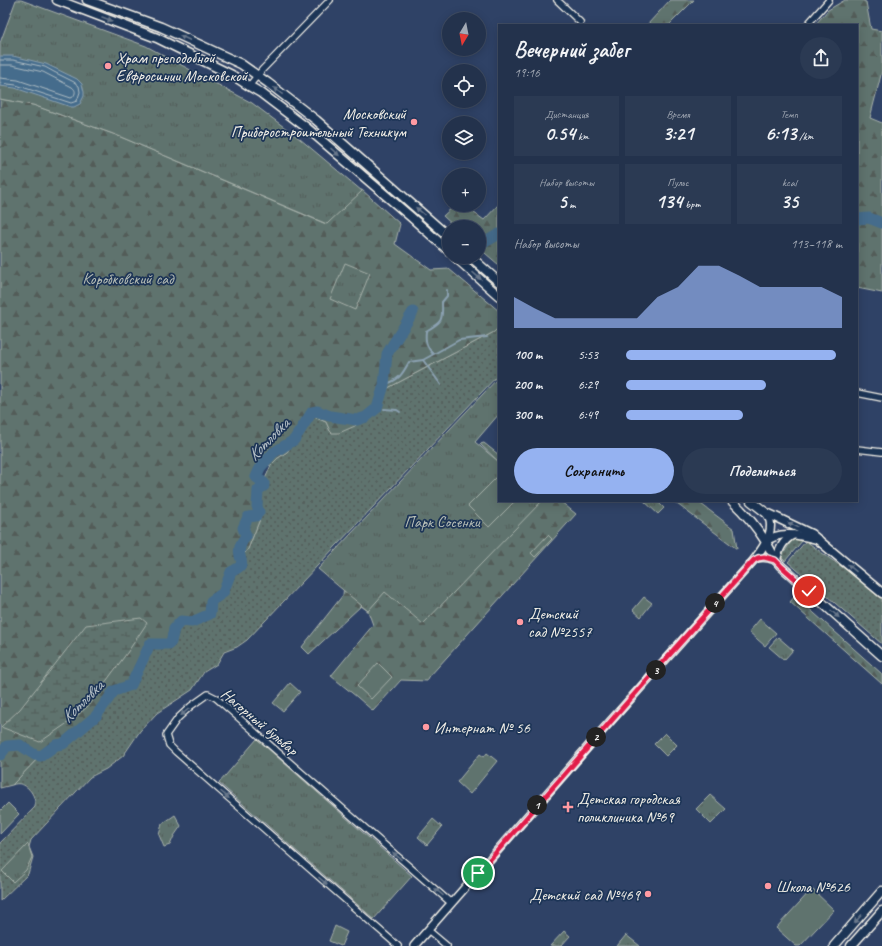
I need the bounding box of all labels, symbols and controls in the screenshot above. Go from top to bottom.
north arrow [442,12,486,56]
map controls [442,12,486,264]
one-way arrow [101,16,113,22]
one-way arrow [180,35,191,41]
text: Вечерний забег [514,36,629,64]
button: share [800,37,842,79]
place label: Храм преподобной Евфросинии Московской [116,48,249,86]
marker: Храм преподобной Евфросинии Московской [103,61,113,71]
button: locate [442,64,486,108]
text: 19:16 [514,65,540,81]
one-way arrow [272,87,283,95]
place label: Московский Приборостроительный Техникум [231,104,407,142]
text: Дистанция [545,107,589,121]
text: Время [666,107,690,121]
text: Темп [780,107,798,121]
button: layers [442,116,486,160]
marker: Московский Приборостроительный Техникум [409,117,419,127]
text: 0.54 [545,121,575,146]
text: 3:21 [663,121,693,146]
text: 6:13 [765,121,797,146]
text: km [575,129,589,143]
text: /km [797,129,814,143]
one-way arrow [330,148,341,157]
button: + [442,168,486,212]
text: Набор высоты [539,175,594,189]
text: Пульс [667,175,689,189]
text: kcal [782,175,797,189]
text: 5 [558,189,567,214]
text: 134 [656,189,683,214]
text: 35 [780,189,798,214]
text: m [567,197,575,211]
text: bpm [683,197,700,211]
one-way arrow [414,207,425,216]
button: − [442,220,486,264]
text: Набор высоты [514,236,579,252]
text: 113–118 m [791,236,842,252]
park label: Коробковский сад [83,269,175,289]
one-way arrow [472,272,482,281]
text: 100 m [514,347,542,363]
text: 5:53 [578,347,598,363]
text: 200 m [514,377,542,393]
text: 6:29 [578,377,598,393]
text: 300 m [514,407,542,423]
text: 6:49 [578,407,598,423]
water label: Котловка [243,412,295,465]
button: Сохранить [514,448,674,494]
button: Поделиться [682,448,842,494]
park label: Парк Сосенки [404,512,481,532]
one-way arrow [787,522,799,528]
one-way arrow [847,564,857,573]
pin [792,574,826,608]
icon: check [798,580,820,602]
pin: 4 [705,593,725,613]
text: 4 [713,596,717,610]
place label: Детский сад №2557 [528,604,592,642]
one-way arrow [830,610,840,619]
marker: Детский сад №2557 [515,617,525,627]
pin: 3 [646,660,666,680]
text: 3 [654,663,658,677]
water label: Котловка [57,674,109,727]
street label: Нагорный бульвар [217,684,303,760]
one-way arrow [180,707,189,716]
place label: Интернат № 56 [434,718,531,738]
marker: Интернат № 56 [421,722,431,732]
pin: 2 [586,727,606,747]
text: 2 [594,730,598,744]
place label: Детская городская поликлиника №69 [577,789,681,827]
one-way arrow [220,791,230,800]
pin: 1 [527,795,547,815]
text: 1 [535,798,539,812]
marker: Детская городская поликлиника №69 [562,801,574,813]
one-way arrow [392,851,402,861]
pin [461,856,495,890]
icon: arrive [467,862,489,884]
one-way arrow [318,876,329,885]
place label: Школа №626 [776,877,851,897]
marker: Школа №626 [763,881,773,891]
place label: Детский сад №469 [530,885,642,905]
one-way arrow [434,888,444,897]
marker: Детский сад №469 [643,889,653,899]
one-way arrow [853,913,862,924]

